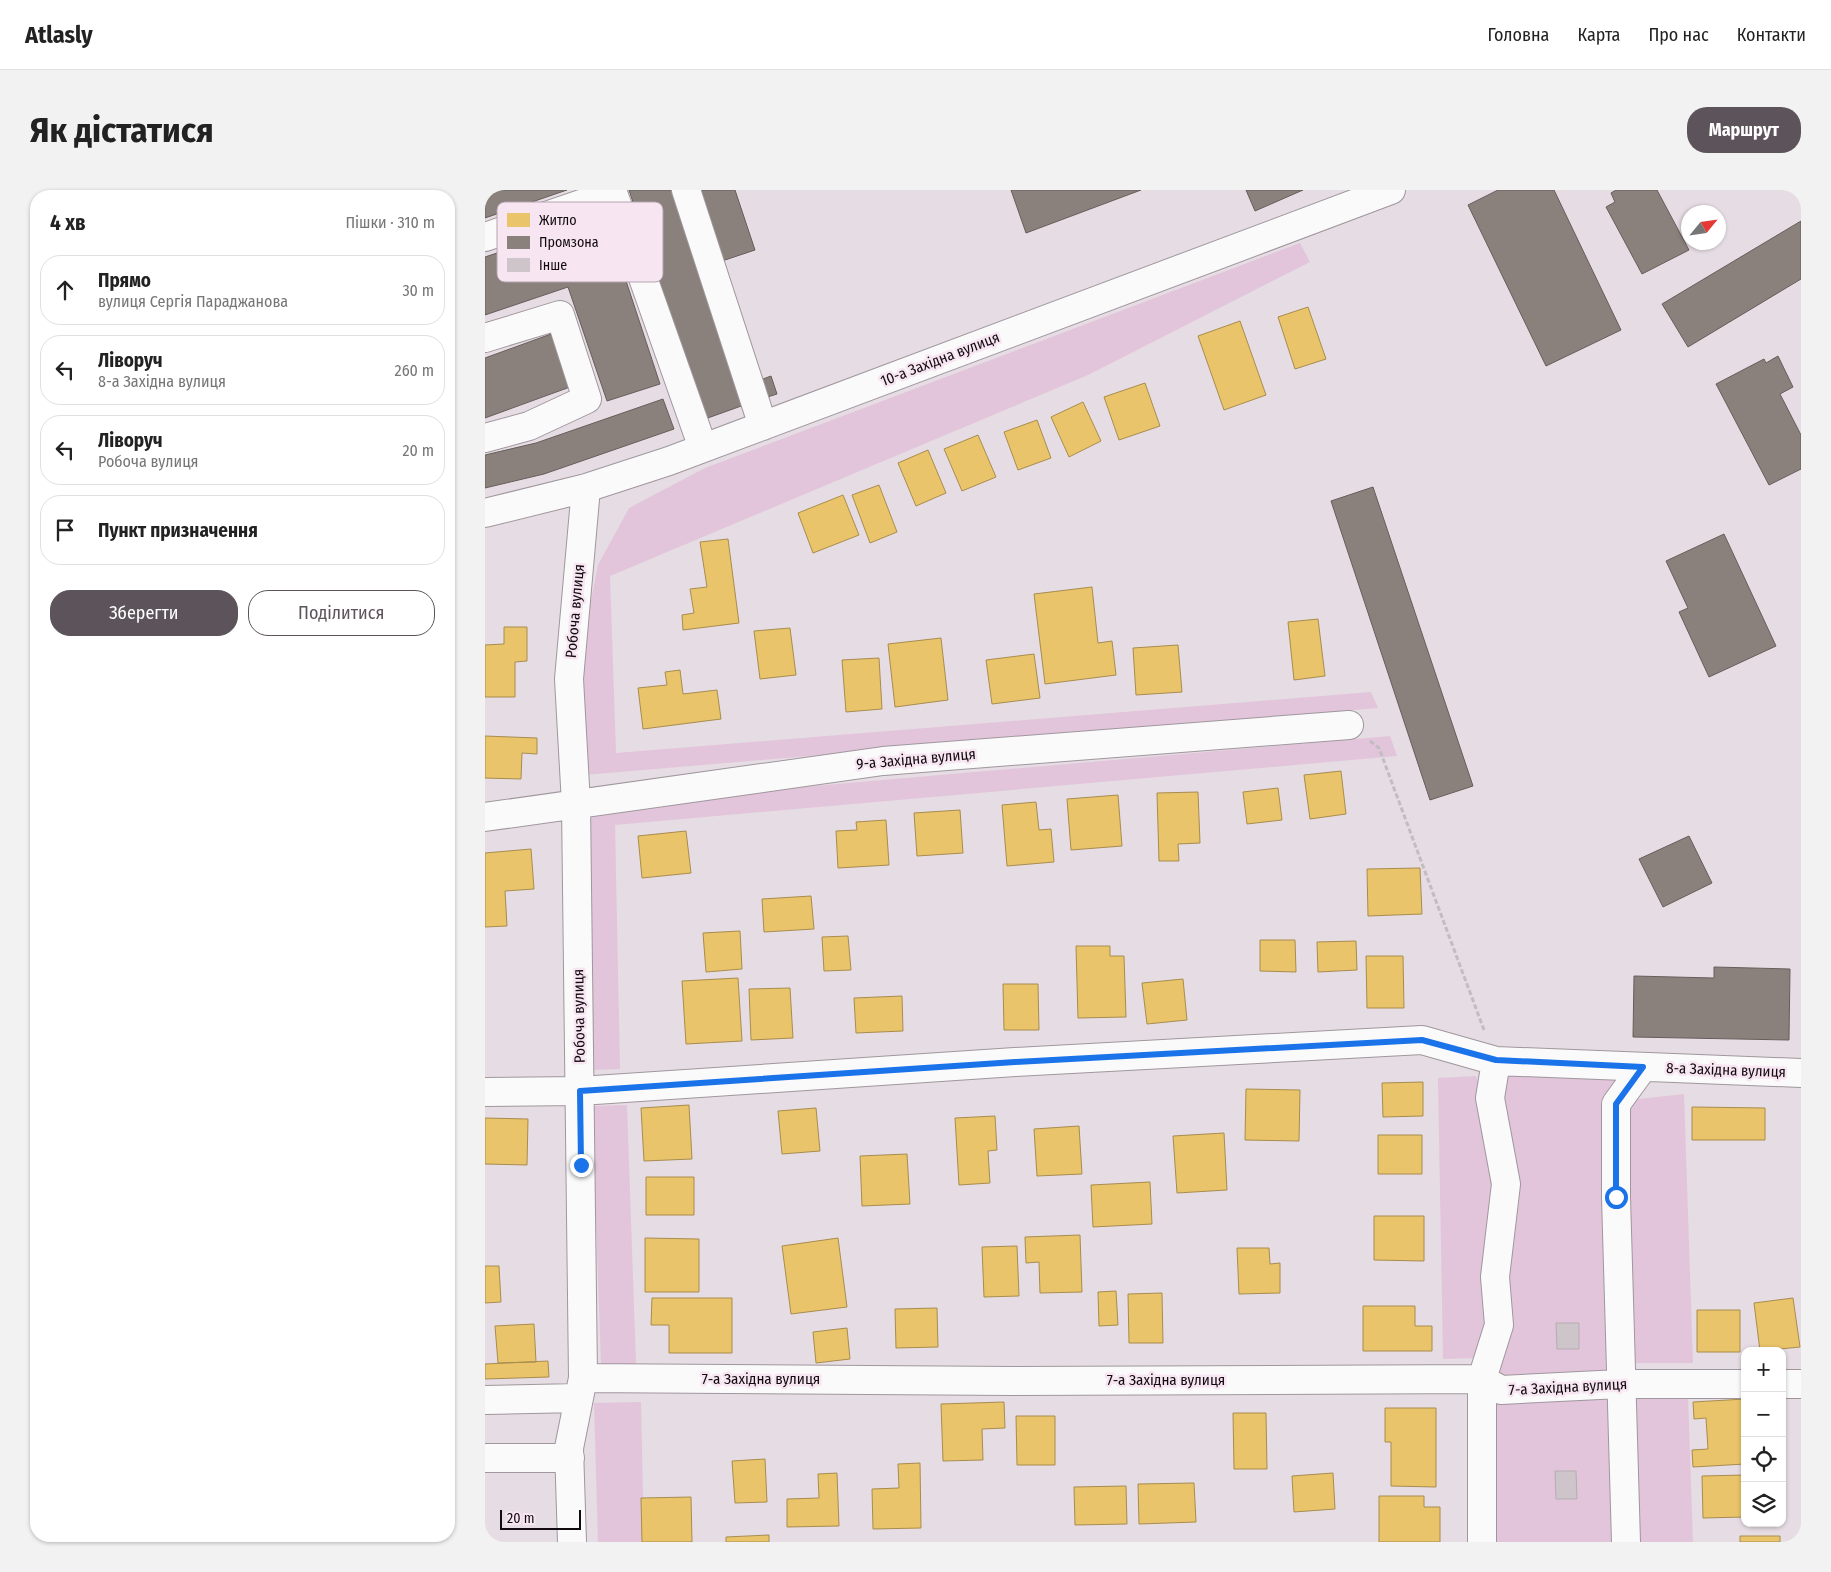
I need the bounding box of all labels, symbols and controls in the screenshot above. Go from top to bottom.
text: Atlasly [25,21,93,49]
text: Головна [1487,24,1549,46]
text: Карта [1577,24,1620,46]
text: Про нас [1648,24,1709,46]
text: Контакти [1737,24,1806,46]
button: Маршрут [1687,107,1801,153]
text: Як дістатися [30,109,214,151]
legend [497,202,663,282]
north arrow [1681,205,1726,250]
text: 4 хв [50,210,86,236]
text: Житло [539,212,577,229]
text: Пішки · 310 m [345,213,435,232]
text: Промзона [539,234,599,251]
text: Інше [539,257,567,274]
text: Прямо [98,269,151,292]
icon: ahead [51,276,79,304]
text: 30 m [402,281,434,300]
text: вулиця Сергія Параджанова [98,292,288,311]
street label: 10-а Західна вулиця [878,328,1002,390]
text: Ліворуч [98,349,163,372]
icon: left [51,356,79,384]
text: 260 m [395,361,434,380]
text: 8-а Західна вулиця [98,372,226,391]
text: Ліворуч [98,429,163,452]
icon: left [51,436,79,464]
text: 20 m [403,441,434,460]
text: Робоча вулиця [98,452,199,471]
icon: arrive [51,516,79,544]
text: Пункт призначення [98,519,258,542]
street label: Робоча вулиця [562,563,588,659]
button: Зберегти [50,590,238,636]
button: Поділитися [248,590,435,636]
street label: 9-а Західна вулиця [856,745,976,773]
street label: Робоча вулиця [569,969,589,1063]
street label: 8-а Західна вулиця [1666,1059,1786,1081]
route end [570,1154,593,1177]
route start [1605,1186,1628,1209]
map controls [1741,1347,1786,1527]
button: + [1741,1347,1786,1392]
street label: 7-а Західна вулиця [702,1370,820,1388]
street label: 7-а Західна вулиця [1107,1371,1225,1389]
street label: 7-а Західна вулиця [1508,1375,1628,1399]
button: − [1741,1392,1786,1437]
button: locate [1741,1437,1786,1482]
button: layers [1741,1482,1786,1527]
scale bar [500,1507,581,1530]
text: 20 m [507,1510,535,1527]

